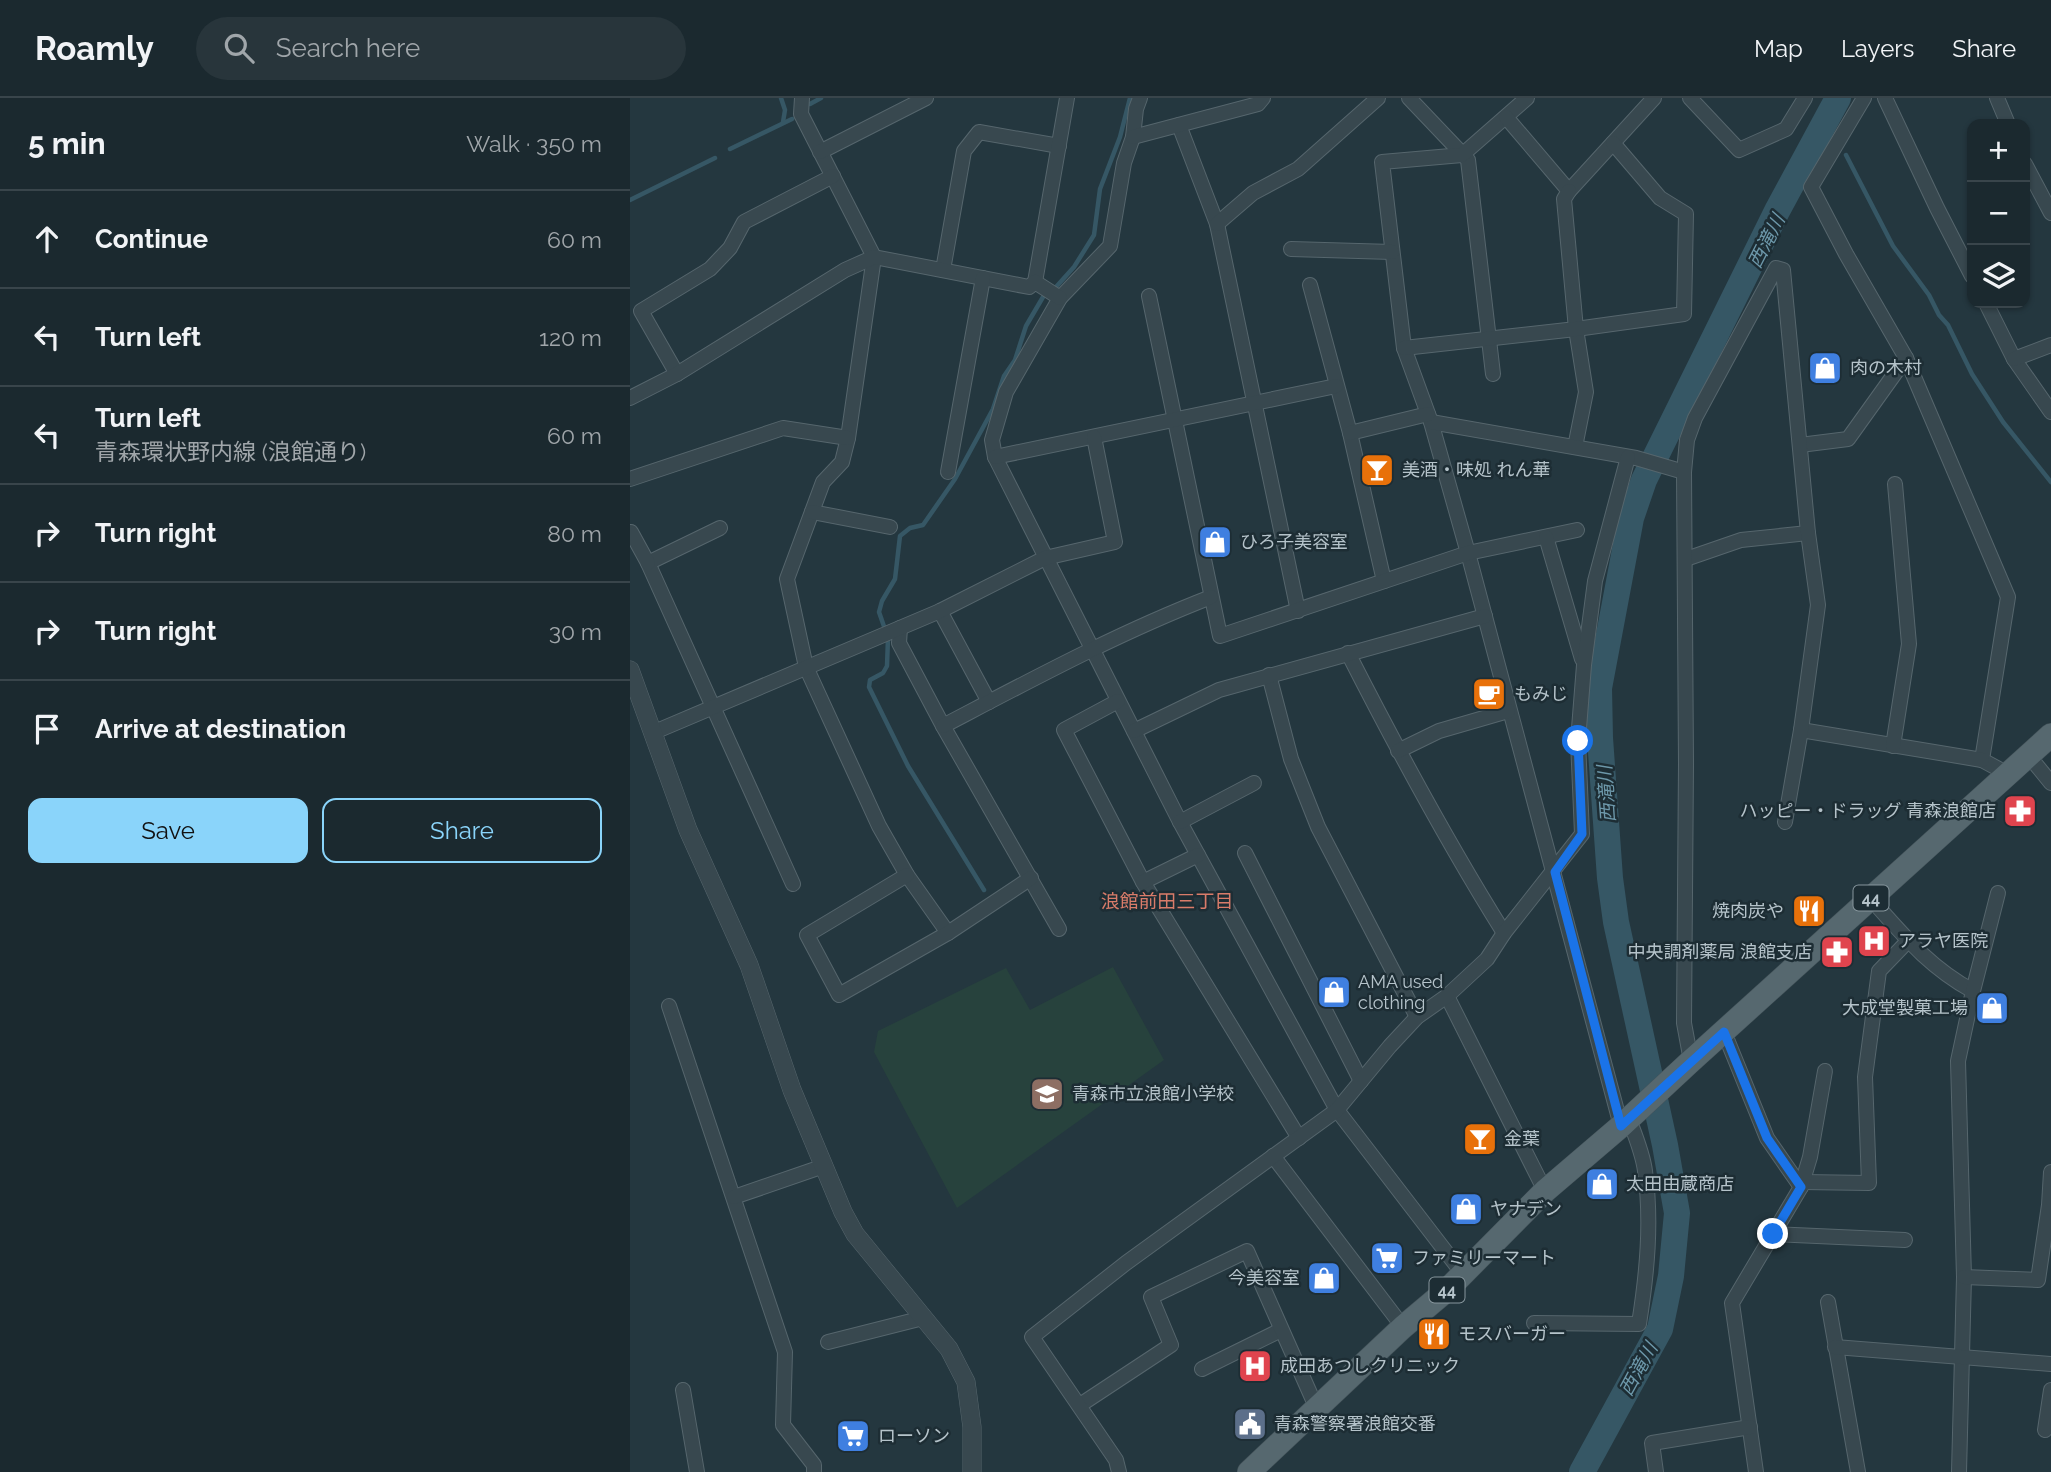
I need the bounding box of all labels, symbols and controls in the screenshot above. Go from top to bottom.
search box [196,17,686,80]
text: Roamly [35,29,154,68]
icon: search [220,29,258,67]
text: Search here [276,33,420,63]
text: Map [1754,34,1803,63]
text: Layers [1841,34,1914,63]
text: Share [1952,34,2016,63]
map controls [1967,119,2030,308]
button: + [1967,119,2030,182]
text: 5 min [28,126,106,161]
text: Walk · 350 m [466,130,602,157]
button: − [1967,182,2030,245]
water label: 西滝川 [1743,209,1790,271]
icon: ahead [28,220,66,258]
text: Continue [95,224,208,254]
text: 60 m [547,226,602,253]
button: layers [1967,245,2030,308]
icon: left [28,318,66,356]
text: Turn left [95,322,201,352]
text: 120 m [539,324,602,351]
shop icon: 肉の木村 [1806,349,1844,387]
place label: 肉の木村 [1850,357,1922,378]
text: Turn left [95,403,201,433]
icon: left [28,416,66,454]
text: 60 m [547,422,602,449]
text: 青森環状野内線 (浪館通り) [95,438,366,465]
bar icon: 美酒・味処 れん華 [1358,451,1396,489]
place label: 美酒・味処 れん華 [1402,459,1551,480]
icon: right [28,514,66,552]
text: Turn right [95,518,216,548]
text: 80 m [547,520,602,547]
shop icon: ひろ子美容室 [1196,523,1234,561]
place label: ひろ子美容室 [1240,531,1348,552]
icon: right [28,612,66,650]
text: Turn right [95,616,216,646]
text: 30 m [549,618,602,645]
cafe icon: もみじ [1470,675,1508,713]
place label: もみじ [1514,683,1568,704]
icon: arrive [28,710,66,748]
text: Arrive at destination [95,714,346,744]
route start [1562,725,1593,756]
water label: 西滝川 [1593,763,1619,823]
pharmacy icon: ハッピー・ドラッグ 青森浪館店 [2001,792,2039,830]
button: Save [28,798,308,863]
button: Share [322,798,602,863]
place label: ハッピー・ドラッグ 青森浪館店 [1739,800,1996,821]
road number: 44 [1854,886,1888,911]
district label: 浪館前田三丁目 [1100,890,1234,912]
restaurant icon: 焼肉炭や [1790,892,1828,930]
place label: 焼肉炭や [1712,900,1784,921]
hospital icon: アラヤ医院 [1855,922,1893,960]
place label: アラヤ医院 [1898,930,1988,951]
pharmacy icon: 中央調剤薬局 浪館支店 [1818,933,1856,971]
place label: 中央調剤薬局 浪館支店 [1627,941,1812,962]
place label: AMA used clothing [1358,971,1443,1013]
shop icon: AMA used clothing [1315,973,1353,1011]
shop icon: 大成堂製菓工場 [1973,989,2011,1027]
place label: 大成堂製菓工場 [1842,997,1968,1018]
school or university icon: 青森市立浪館小学校 [1028,1075,1066,1113]
place label: 青森市立浪館小学校 [1072,1083,1234,1104]
bar icon: 金葉 [1461,1120,1499,1158]
place label: 金葉 [1504,1128,1540,1149]
shop icon: 太田由蔵商店 [1583,1165,1621,1203]
place label: 太田由蔵商店 [1626,1173,1734,1194]
shop icon: ヤナデン [1447,1190,1485,1228]
place label: ヤナデン [1490,1198,1562,1219]
route end [1757,1218,1788,1249]
supermarket icon: ファミリーマート [1368,1239,1406,1277]
place label: ファミリーマート [1412,1247,1556,1268]
shop icon: 今美容室 [1305,1259,1343,1297]
place label: 今美容室 [1228,1267,1300,1288]
road number: 44 [1430,1278,1464,1302]
restaurant icon: モスバーガー [1415,1315,1453,1353]
place label: モスバーガー [1458,1323,1566,1344]
water label: 西滝川 [1615,1337,1662,1399]
hospital icon: 成田あつしクリニック [1236,1347,1274,1385]
place label: 成田あつしクリニック [1280,1355,1460,1376]
public building icon: 青森警察署浪館交番 [1231,1405,1269,1443]
place label: 青森警察署浪館交番 [1274,1413,1436,1434]
supermarket icon: ローソン [834,1417,872,1455]
place label: ローソン [878,1425,950,1446]

